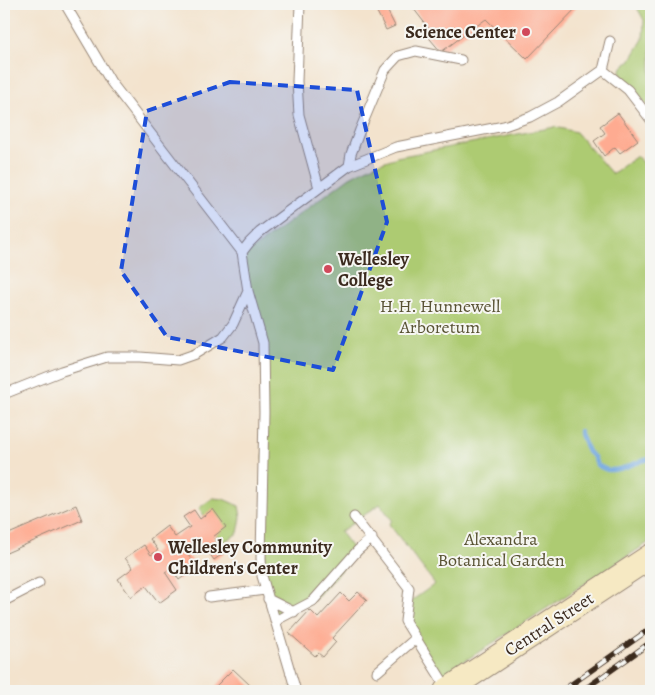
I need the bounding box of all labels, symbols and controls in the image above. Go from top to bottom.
place label: Science Center [405,20,517,44]
marker: Science Center [520,26,532,38]
place label: Wellesley College [337,247,410,292]
marker: Wellesley College [322,263,334,275]
park label: H.H. Hunnewell Arboretum [380,294,501,339]
park label: Alexandra Botanical Garden [437,527,565,572]
place label: Wellesley Community Children's Center [167,535,332,580]
marker: Wellesley Community Children's Center [152,551,164,563]
street label: Central Street [500,586,598,662]

